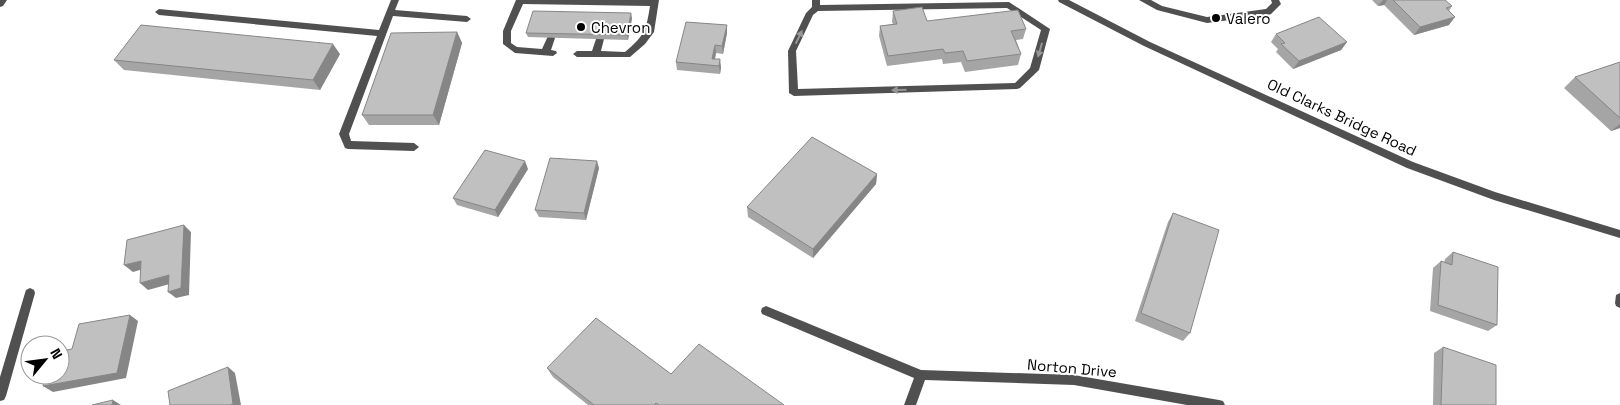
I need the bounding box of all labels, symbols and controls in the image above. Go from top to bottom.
place label: Valero [1226,9,1271,28]
marker: Valero [1210,12,1222,24]
place label: Chevron [591,18,650,37]
marker: Chevron [575,21,587,33]
one-way arrow [795,30,803,44]
one-way arrow [1036,43,1044,58]
street label: Old Clarks Bridge Road [1264,74,1420,160]
one-way arrow [890,86,906,94]
north arrow [20,335,70,385]
text: N [46,345,67,362]
street label: Norton Drive [1026,355,1118,381]

